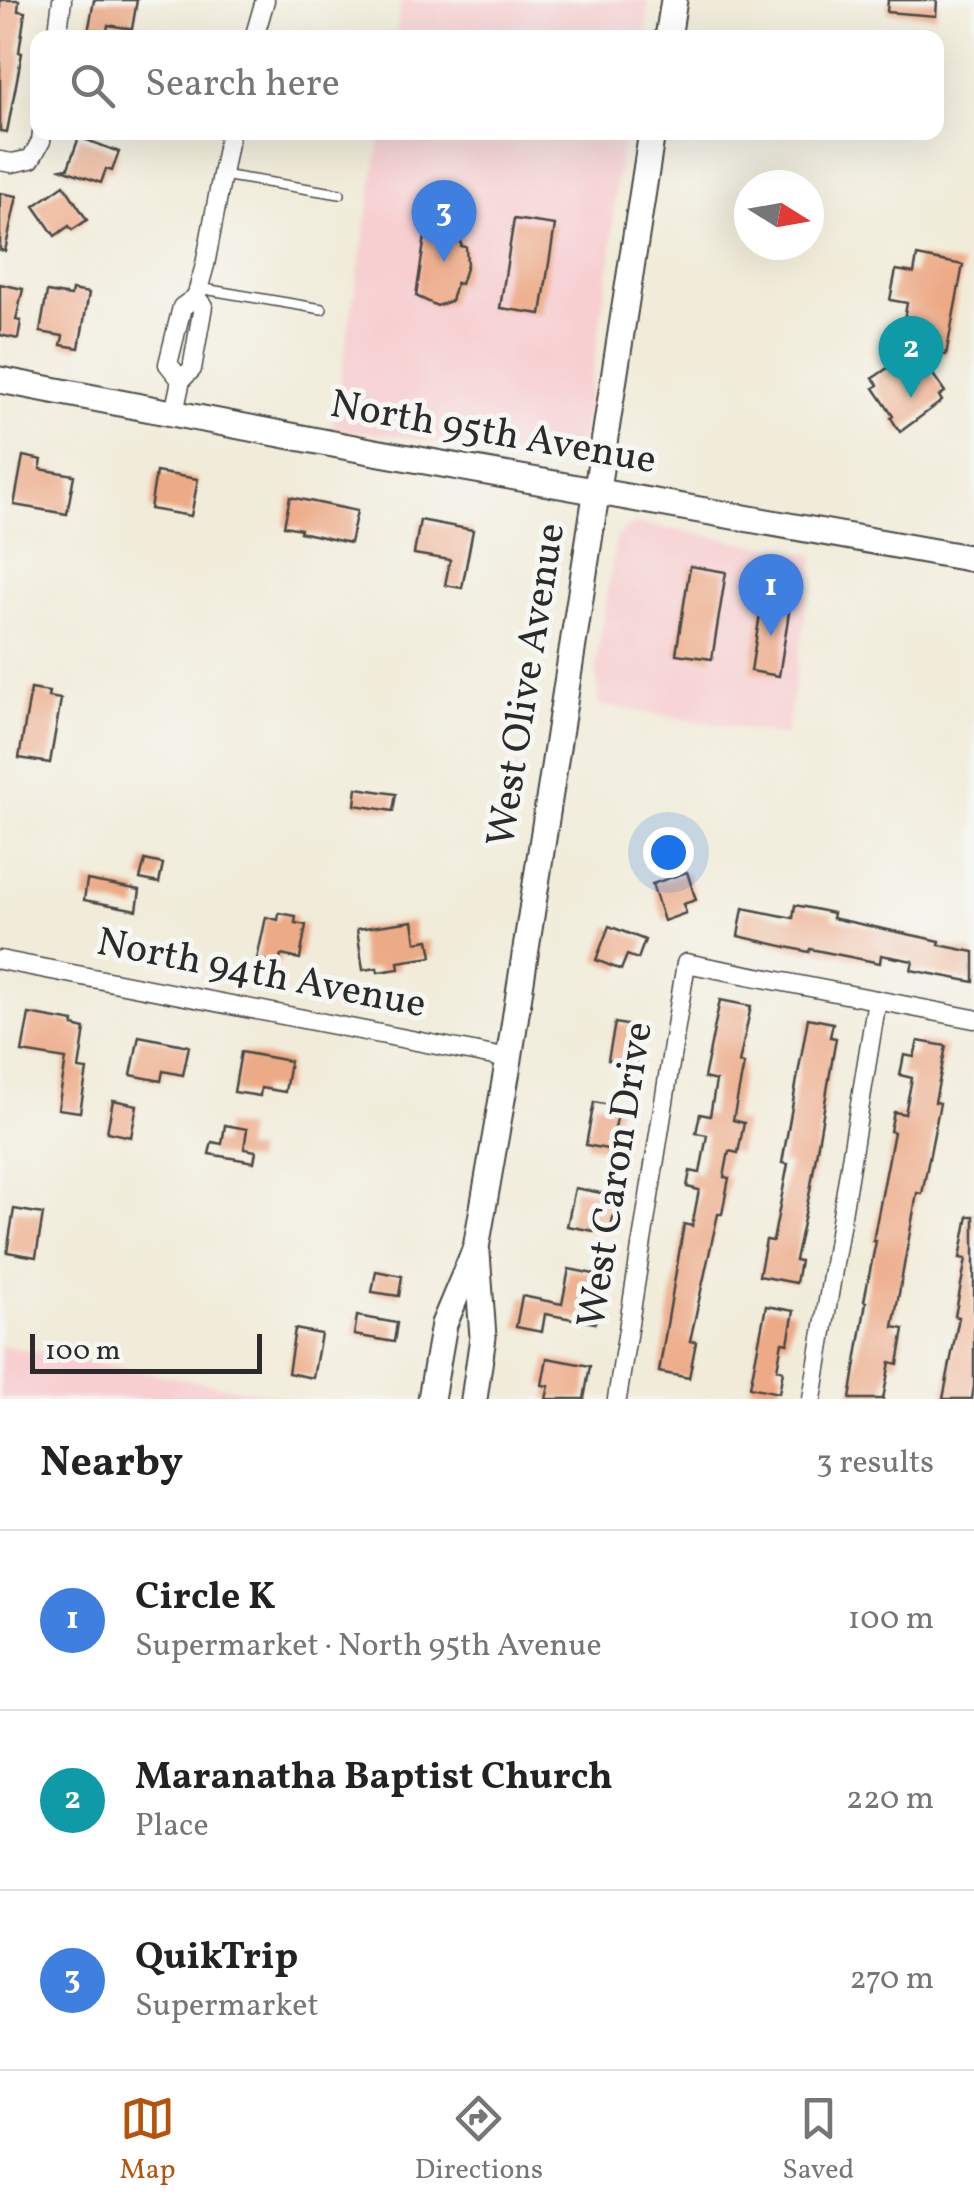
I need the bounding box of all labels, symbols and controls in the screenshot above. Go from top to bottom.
search box [30,30,944,140]
icon: search [65,58,120,113]
text: Search here [145,59,340,112]
north arrow [734,170,824,260]
pin: 3 [412,180,476,262]
pin: 2 [878,316,944,398]
street label: North 95th Avenue [326,378,660,490]
street label: West Olive Avenue [475,519,581,851]
pin: 1 [738,554,804,636]
your location [643,827,694,878]
street label: North 94th Avenue [92,916,430,1034]
street label: West Caron Drive [565,1018,669,1332]
scale bar [30,1329,262,1374]
text: 100 m [45,1332,120,1371]
text: Nearby [40,1435,183,1494]
text: 3 results [816,1442,934,1486]
text: Circle K [135,1572,276,1625]
text: 1 [66,1598,79,1642]
text: 100 m [848,1598,934,1642]
text: Supermarket · North 95th Avenue [135,1625,602,1669]
text: Maranatha Baptist Church [135,1752,613,1805]
text: 2 [64,1778,81,1822]
text: 220 m [846,1778,934,1822]
text: Place [135,1805,209,1849]
text: QuikTrip [135,1932,298,1985]
text: 3 [64,1958,81,2002]
text: 270 m [849,1958,934,2002]
text: Supermarket [135,1985,319,2029]
tab: Map [120,2091,176,2190]
tab: Directions [415,2091,543,2190]
tab: Saved [782,2091,854,2190]

